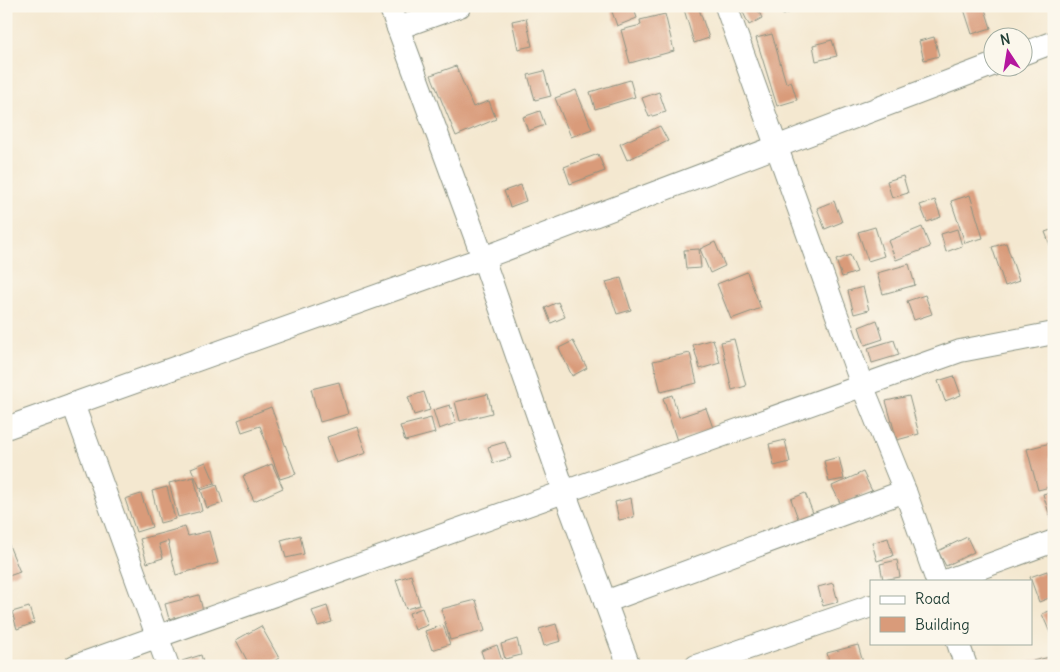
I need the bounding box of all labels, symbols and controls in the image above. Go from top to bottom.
north arrow [982,28,1032,78]
text: N [999,29,1012,49]
legend [870,580,1032,644]
text: Road [915,589,950,608]
text: Building [915,615,970,634]

